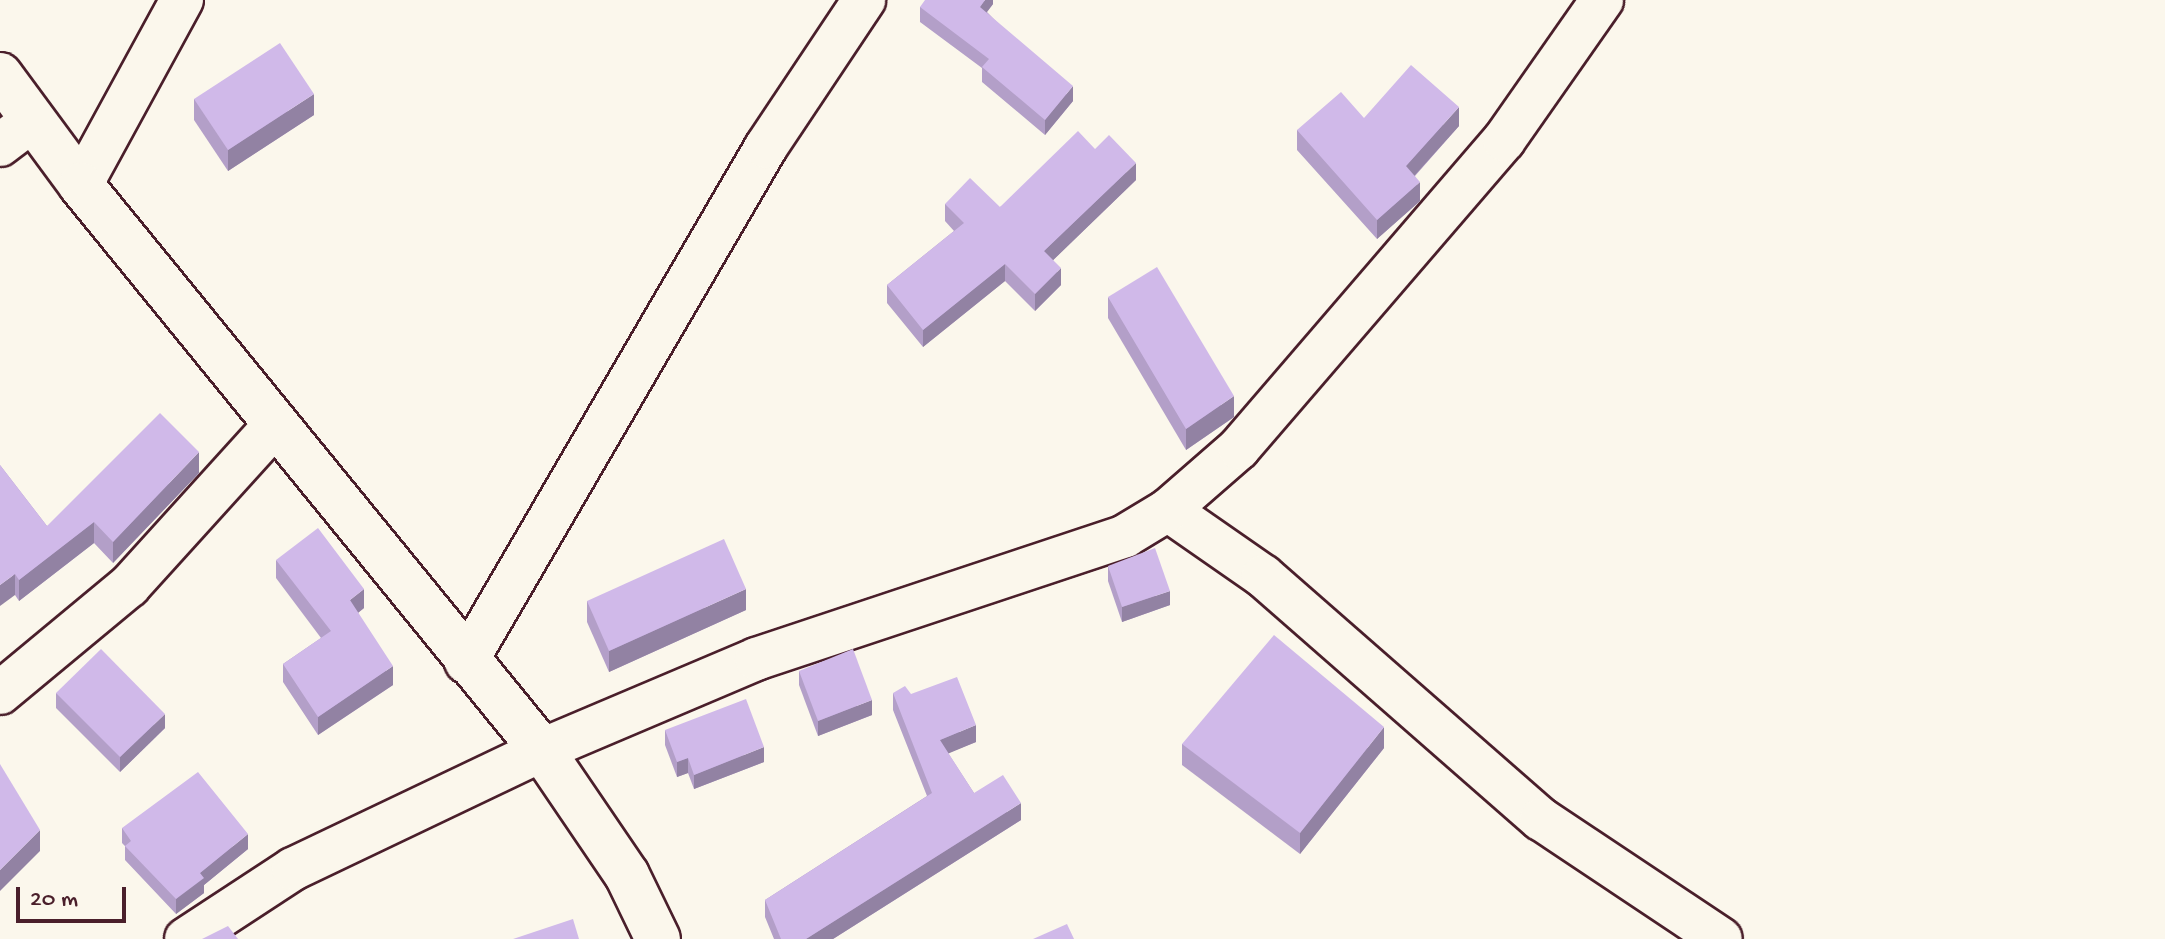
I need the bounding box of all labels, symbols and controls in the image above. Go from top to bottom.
scale bar [20,871,130,921]
text: 20 m [30,886,78,915]

